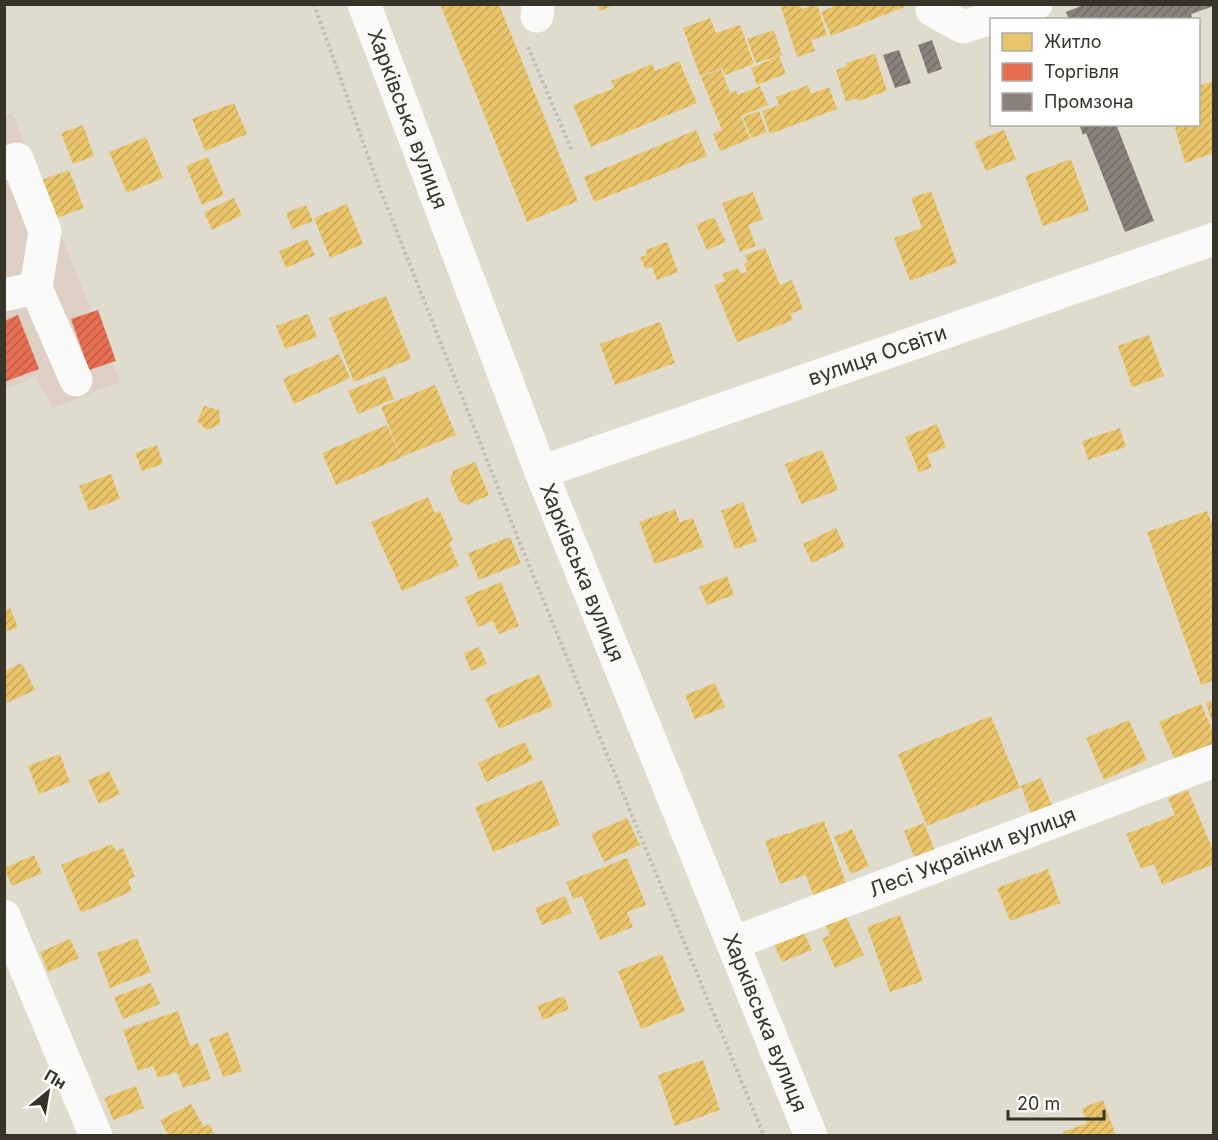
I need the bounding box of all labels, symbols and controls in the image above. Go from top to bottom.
legend [990,18,1200,126]
street label: Харківська вулиця [363,25,453,212]
text: Житло [1044,31,1101,52]
text: Торгівля [1044,61,1119,82]
text: Промзона [1044,91,1134,112]
street label: вулиця Освіти [805,320,950,391]
street label: Харківська вулиця [535,480,630,665]
street label: Лесі Українки вулиця [865,801,1079,902]
street label: Харківська вулиця [718,930,813,1116]
north arrow [18,1062,78,1122]
text: Пн [41,1065,70,1093]
scale bar [1008,1083,1104,1121]
text: 20 m [1017,1093,1060,1114]

